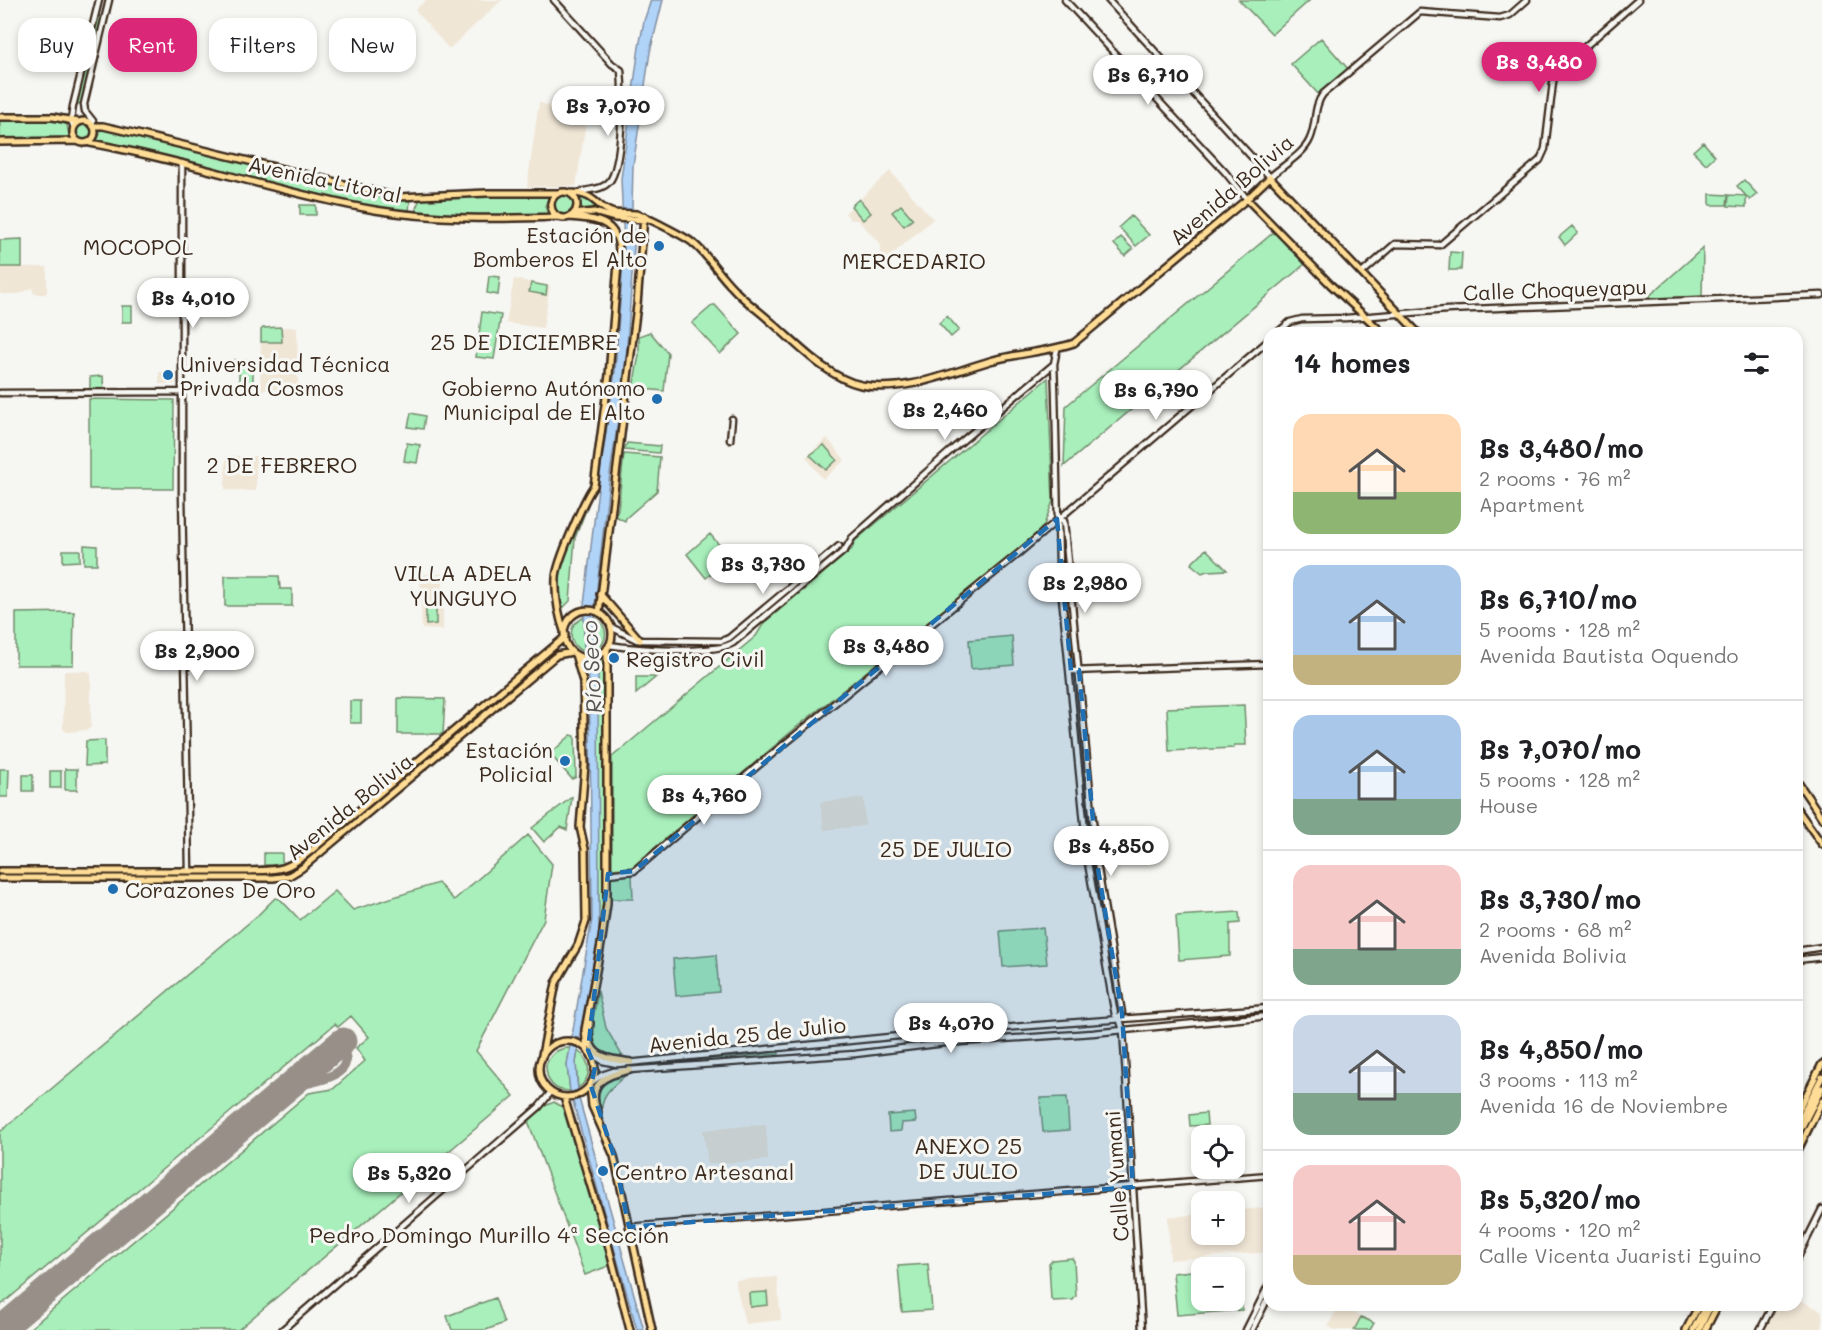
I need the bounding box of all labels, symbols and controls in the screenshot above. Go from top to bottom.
chip: Buy [18,18,96,72]
chip: Rent [108,18,197,72]
chip: Filters [209,18,317,72]
chip: New [329,18,416,72]
pin: Bs 3,480 [1477,42,1601,93]
text: Bs 3,480 [1496,48,1582,74]
pin: Bs 6,710 [1086,55,1210,106]
text: Bs 6,710 [1107,61,1189,87]
pin: Bs 7,070 [546,86,670,137]
text: Bs 7,070 [566,92,650,118]
street label: Avenida Bolivia [1163,128,1299,250]
street label: Avenida Litoral [246,150,404,208]
place label: Estación de Bomberos El Alto [473,221,647,272]
district label: MOCOPOL [83,232,194,261]
marker: Estación de Bomberos El Alto [652,239,666,253]
district label: MERCEDARIO [842,246,986,275]
street label: Calle Choqueyapu [1463,272,1647,306]
pin: Bs 4,010 [131,278,255,329]
text: Bs 4,010 [151,284,235,310]
district label: 25 DE DICIEMBRE [430,327,618,356]
text: 14 homes [1293,346,1411,380]
icon: filters [1740,347,1773,380]
place label: Universidad Técnica Privada Cosmos [180,350,390,401]
marker: Universidad Técnica Privada Cosmos [161,368,175,382]
pin: Bs 6,790 [1094,370,1218,421]
place label: Gobierno Autónomo Municipal de El Alto [442,374,645,425]
text: Bs 6,790 [1113,376,1199,402]
pin: Bs 2,460 [883,390,1007,441]
marker: Gobierno Autónomo Municipal de El Alto [650,392,664,406]
text: Bs 2,460 [902,396,988,422]
text: Bs 3,480/mo [1479,431,1644,465]
icon: home [1341,438,1413,510]
district label: 2 DE FEBRERO [207,450,357,479]
text: 2 rooms · 76 m² [1479,465,1631,491]
text: Apartment [1479,491,1585,517]
pin: Bs 3,730 [701,544,825,595]
text: Bs 3,730 [721,550,805,576]
district label: VILLA ADELA YUNGUYO [394,558,532,612]
pin: Bs 2,980 [1023,563,1147,614]
text: Bs 2,980 [1042,569,1128,595]
text: Bs 6,710/mo [1479,582,1637,616]
icon: home [1341,589,1413,661]
text: 5 rooms · 128 m² [1479,616,1640,642]
water label: Río Seco [574,620,608,714]
pin: Bs 3,480 [824,626,948,677]
pin: Bs 2,900 [135,631,259,682]
text: Bs 3,480 [843,632,929,658]
text: Bs 2,900 [154,637,240,663]
text: Avenida Bautista Oquendo [1479,642,1738,668]
place label: Registro Civil [626,645,764,672]
marker: Registro Civil [607,651,621,665]
text: Bs 7,070/mo [1479,732,1641,766]
place label: Estación Policial [466,736,553,787]
icon: home [1341,739,1413,811]
street label: Avenida Bolivia [280,747,418,865]
marker: Estación Policial [558,754,572,768]
text: 5 rooms · 128 m² [1479,766,1640,792]
pin: Bs 4,760 [642,775,766,826]
text: Bs 4,760 [661,781,747,807]
text: House [1479,792,1538,818]
pin: Bs 4,850 [1049,826,1173,877]
text: Bs 4,850 [1068,832,1154,858]
district label: 25 DE JULIO [880,834,1012,863]
place label: Corazones De Oro [125,876,316,903]
marker: Corazones De Oro [106,882,120,896]
text: Bs 3,730/mo [1479,882,1641,916]
icon: home [1341,889,1413,961]
text: 2 rooms · 68 m² [1479,916,1632,942]
text: Avenida Bolivia [1479,942,1627,968]
pin: Bs 4,070 [889,1003,1013,1054]
text: Bs 4,070 [908,1009,994,1035]
street label: Avenida 25 de Julio [647,1010,847,1058]
text: Bs 4,850/mo [1479,1032,1643,1066]
icon: home [1341,1039,1413,1111]
text: 3 rooms · 113 m² [1479,1066,1638,1092]
text: Avenida 16 de Noviembre [1479,1092,1728,1118]
street label: Calle Yumani [1098,1109,1134,1243]
map controls [1191,1125,1245,1311]
button: locate [1191,1125,1245,1179]
district label: ANEXO 25 DE JULIO [914,1131,1022,1185]
pin: Bs 5,320 [347,1153,471,1204]
place label: Centro Artesanal [615,1158,794,1185]
text: Bs 5,320 [367,1159,451,1185]
marker: Centro Artesanal [596,1164,610,1178]
text: Bs 5,320/mo [1479,1182,1641,1216]
icon: home [1341,1189,1413,1261]
button: + [1191,1191,1245,1245]
text: 4 rooms · 120 m² [1479,1216,1640,1242]
district label: Pedro Domingo Murillo 4ª Sección [309,1220,669,1249]
text: Calle Vicenta Juaristi Eguino [1479,1242,1761,1268]
button: − [1191,1257,1245,1311]

